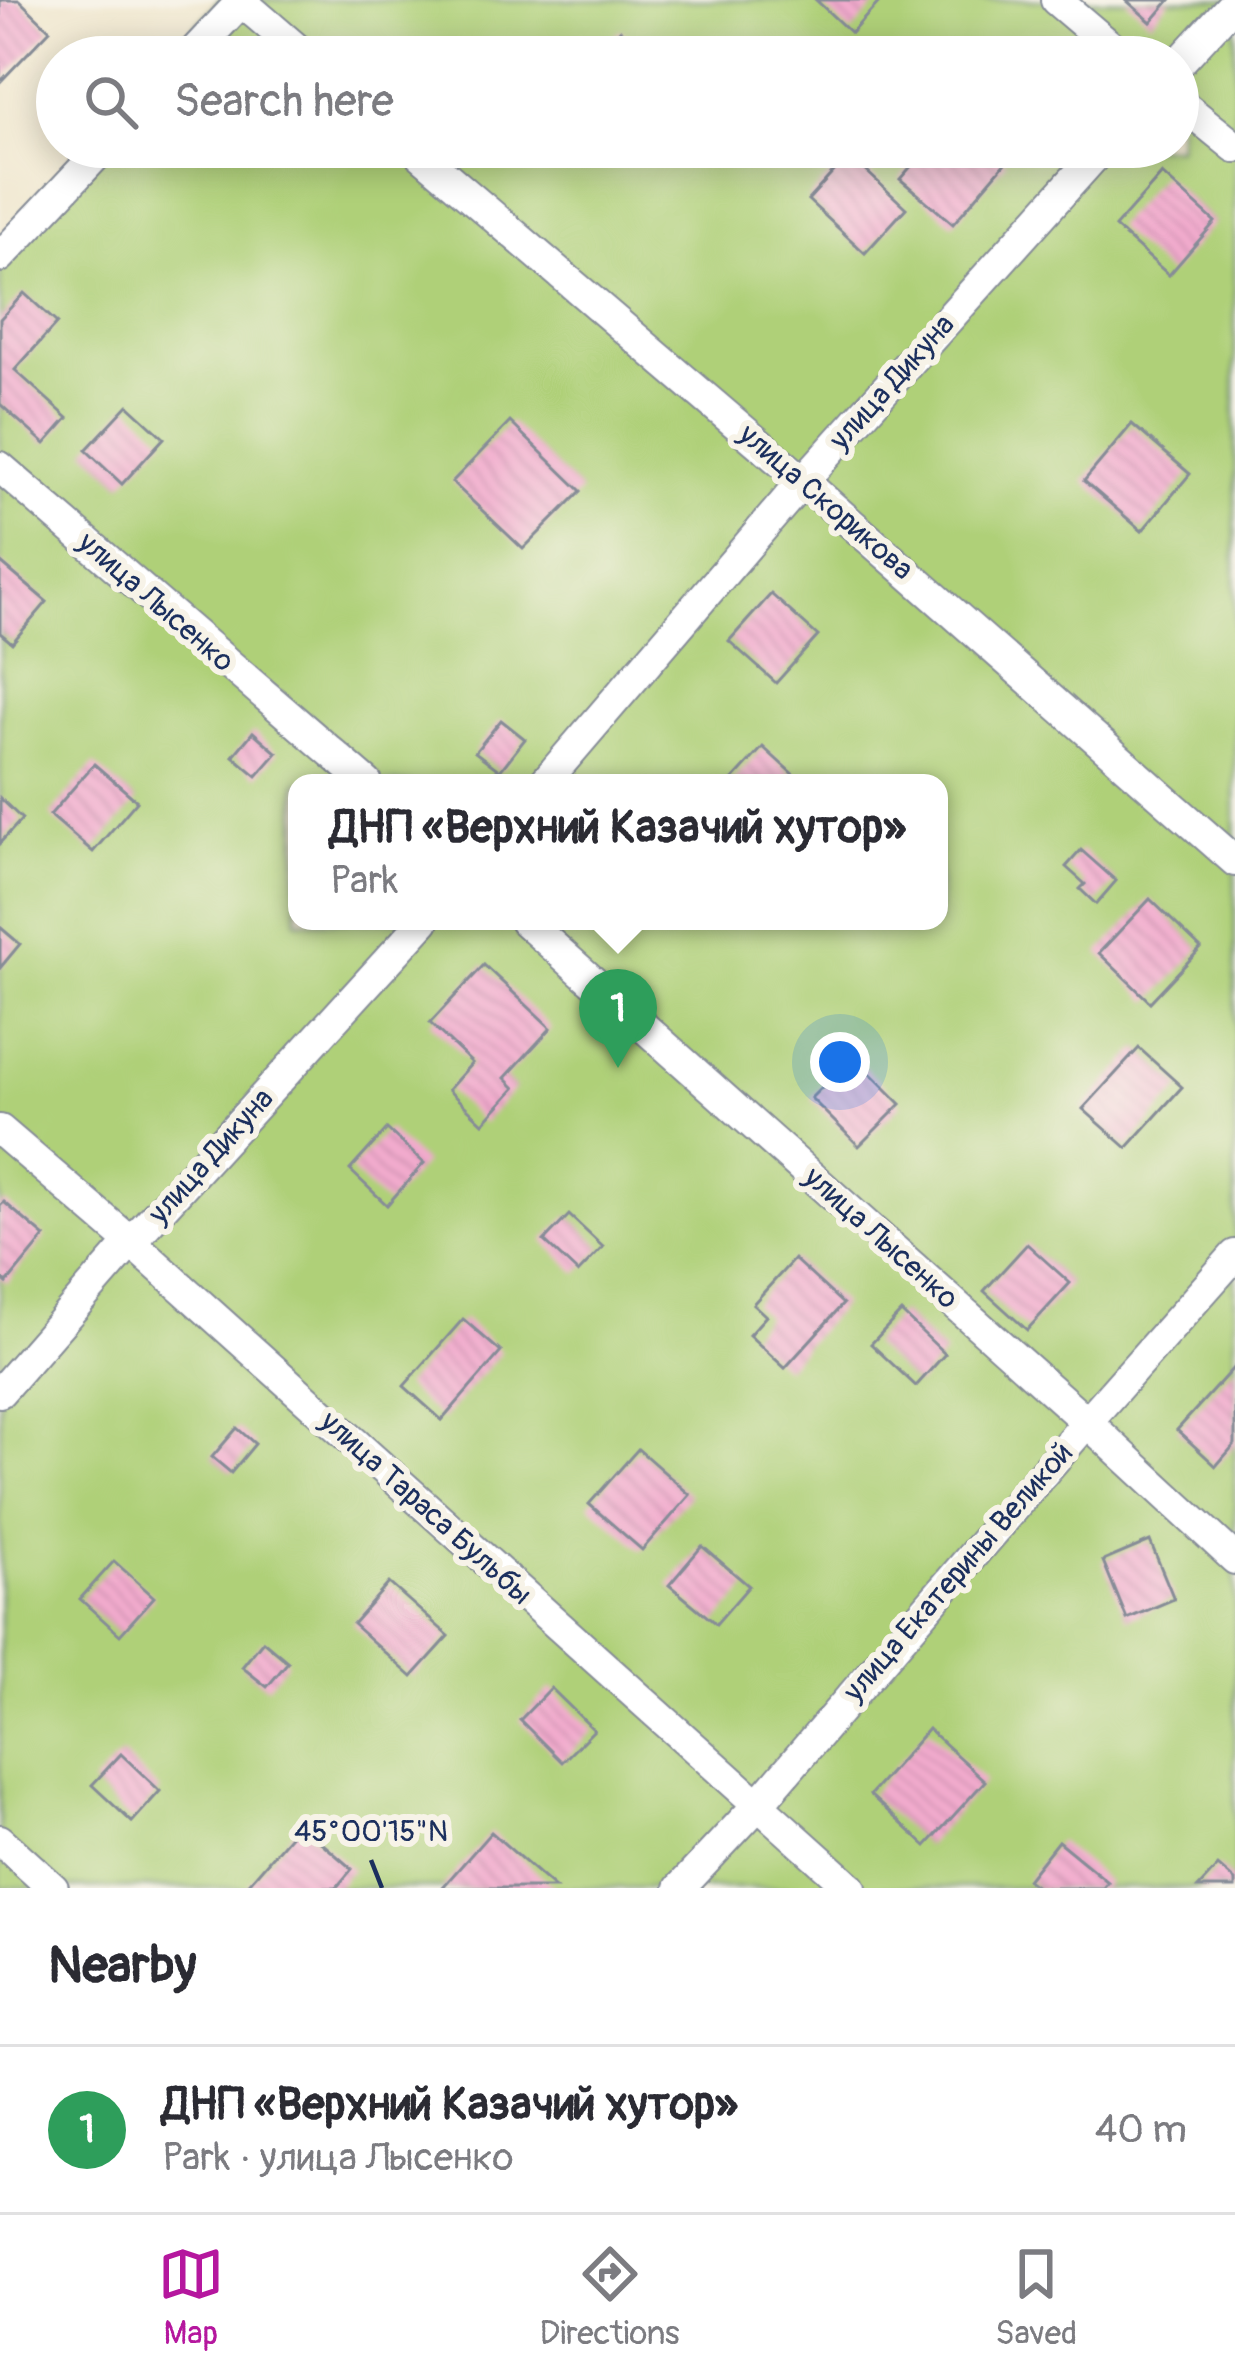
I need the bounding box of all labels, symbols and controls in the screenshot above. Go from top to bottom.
search box [36,36,1199,168]
icon: search [78,69,144,135]
text: Search here [174,74,394,130]
street label: улица Дикуна [821,307,963,458]
street label: улица Скорикова [730,416,921,588]
street label: улица Лысенко [69,523,242,680]
popup [288,774,948,930]
text: ДНП «Верхний Казачий хутор» [330,800,906,856]
text: Park [330,856,398,905]
pin: 1 [579,969,657,1068]
your location [810,1032,870,1092]
street label: улица Дикуна [140,1081,282,1232]
street label: улица Лысенко [795,1158,966,1317]
street label: улица Тараса Бульбы [312,1402,540,1613]
street label: улица Екатерины Великой [835,1435,1081,1710]
text: 45°00'15"N [294,1813,448,1850]
text: Nearby [48,1934,196,1998]
text: ДНП «Верхний Казачий хутор» [162,2077,738,2133]
text: 1 [79,2105,95,2154]
text: 40 m [1095,2105,1187,2154]
text: Park · улица Лысенко [162,2133,513,2182]
tab: Map [158,2241,224,2354]
tab: Directions [540,2241,680,2354]
tab: Saved [995,2241,1077,2354]

